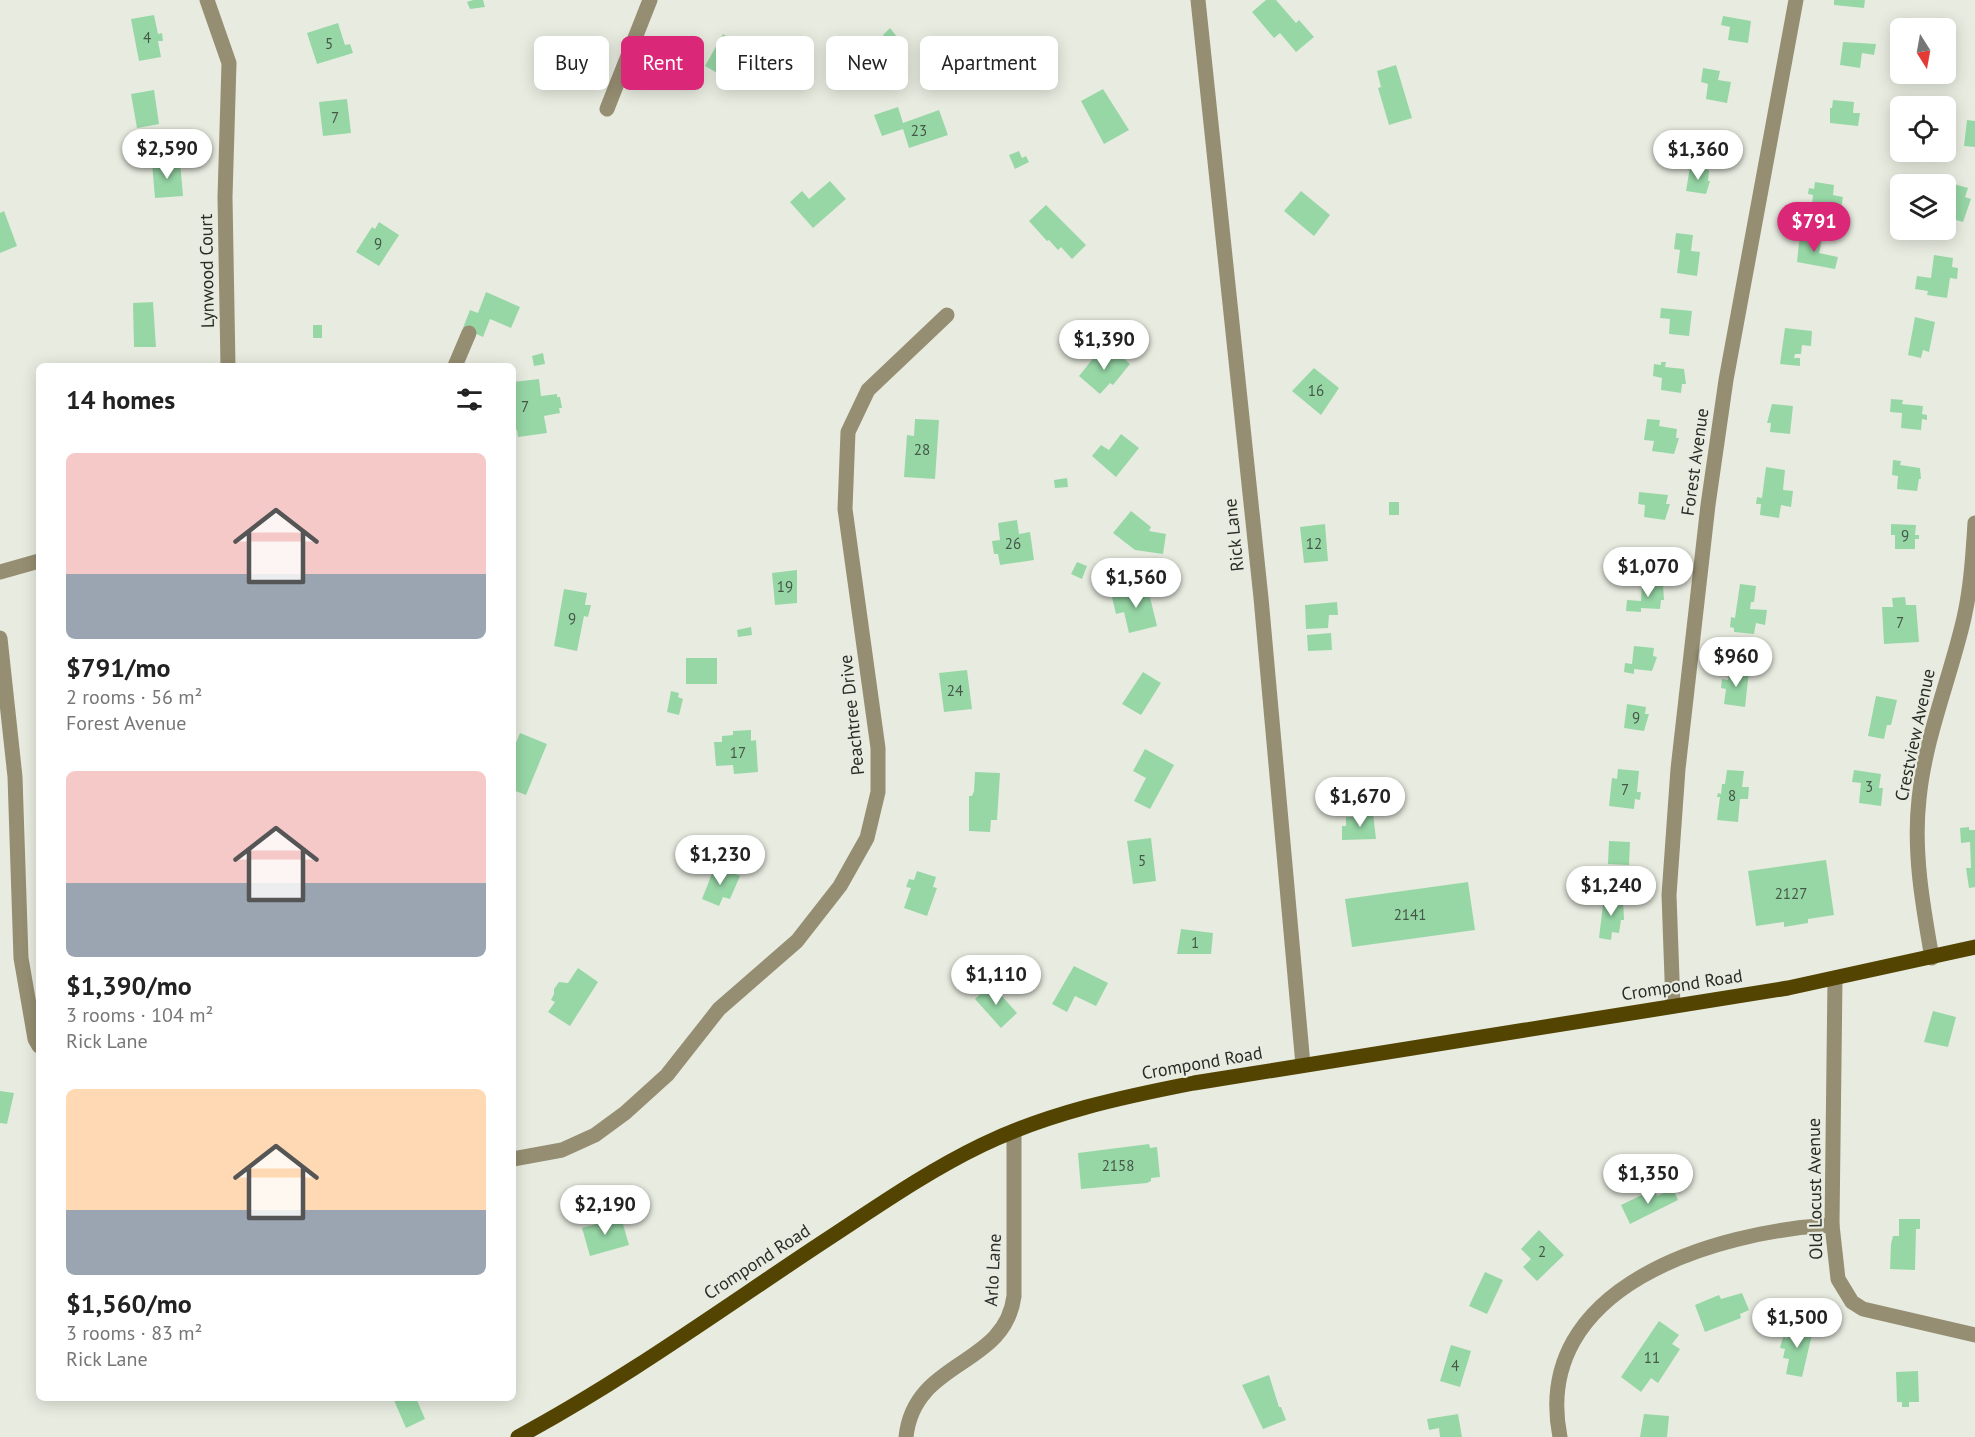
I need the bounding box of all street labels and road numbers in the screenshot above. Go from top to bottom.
street label: Lynwood Court [194,214,219,328]
street label: Forest Avenue [1676,407,1713,517]
street label: Rick Lane [1218,497,1249,573]
street label: Peachtree Drive [834,654,869,776]
street label: Crestview Avenue [1889,667,1940,803]
street label: Crompond Road [1620,964,1744,1005]
street label: Crompond Road [1140,1041,1264,1084]
street label: Old Locust Avenue [1802,1118,1827,1260]
street label: Crompond Road [699,1219,814,1304]
street label: Arlo Lane [979,1233,1006,1307]

